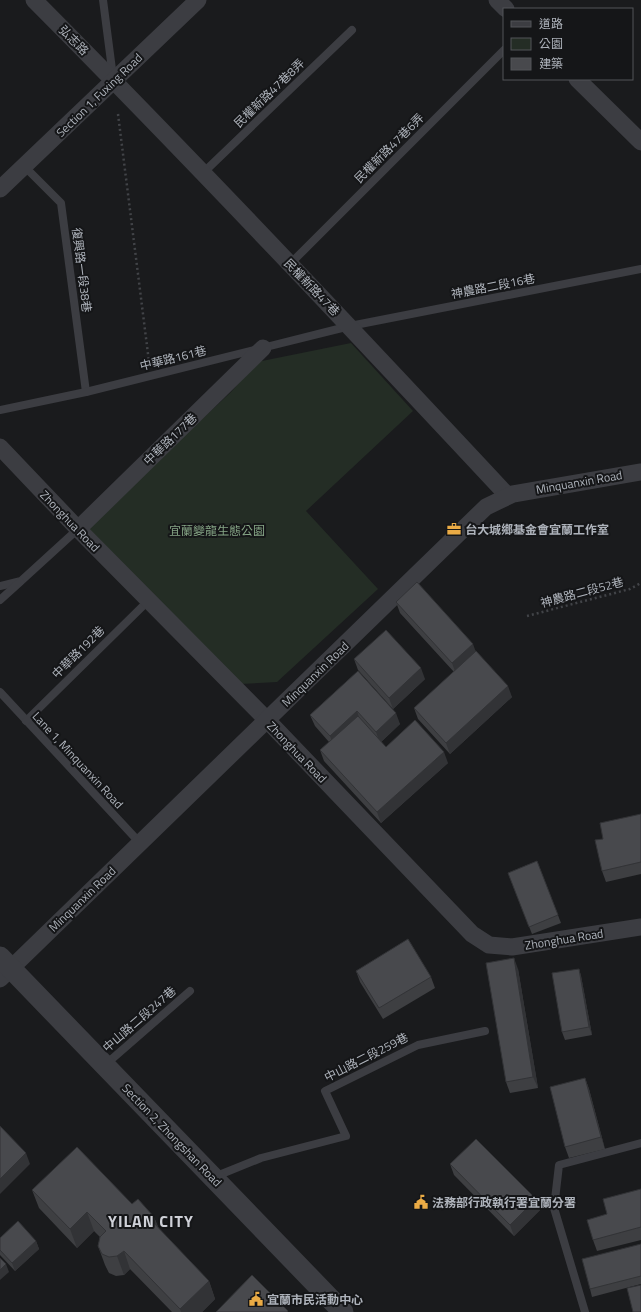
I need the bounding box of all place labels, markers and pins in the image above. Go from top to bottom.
place label: 台大城鄉基金會宜蘭工作室 [465,520,609,539]
office icon: 台大城鄉基金會宜蘭工作室 [446,521,462,537]
place label: 法務部行政執行署宜蘭分署 [432,1193,576,1212]
public building icon: 法務部行政執行署宜蘭分署 [413,1194,429,1210]
place label: 宜蘭市民活動中心 [267,1290,363,1309]
public building icon: 宜蘭市民活動中心 [248,1291,264,1307]

